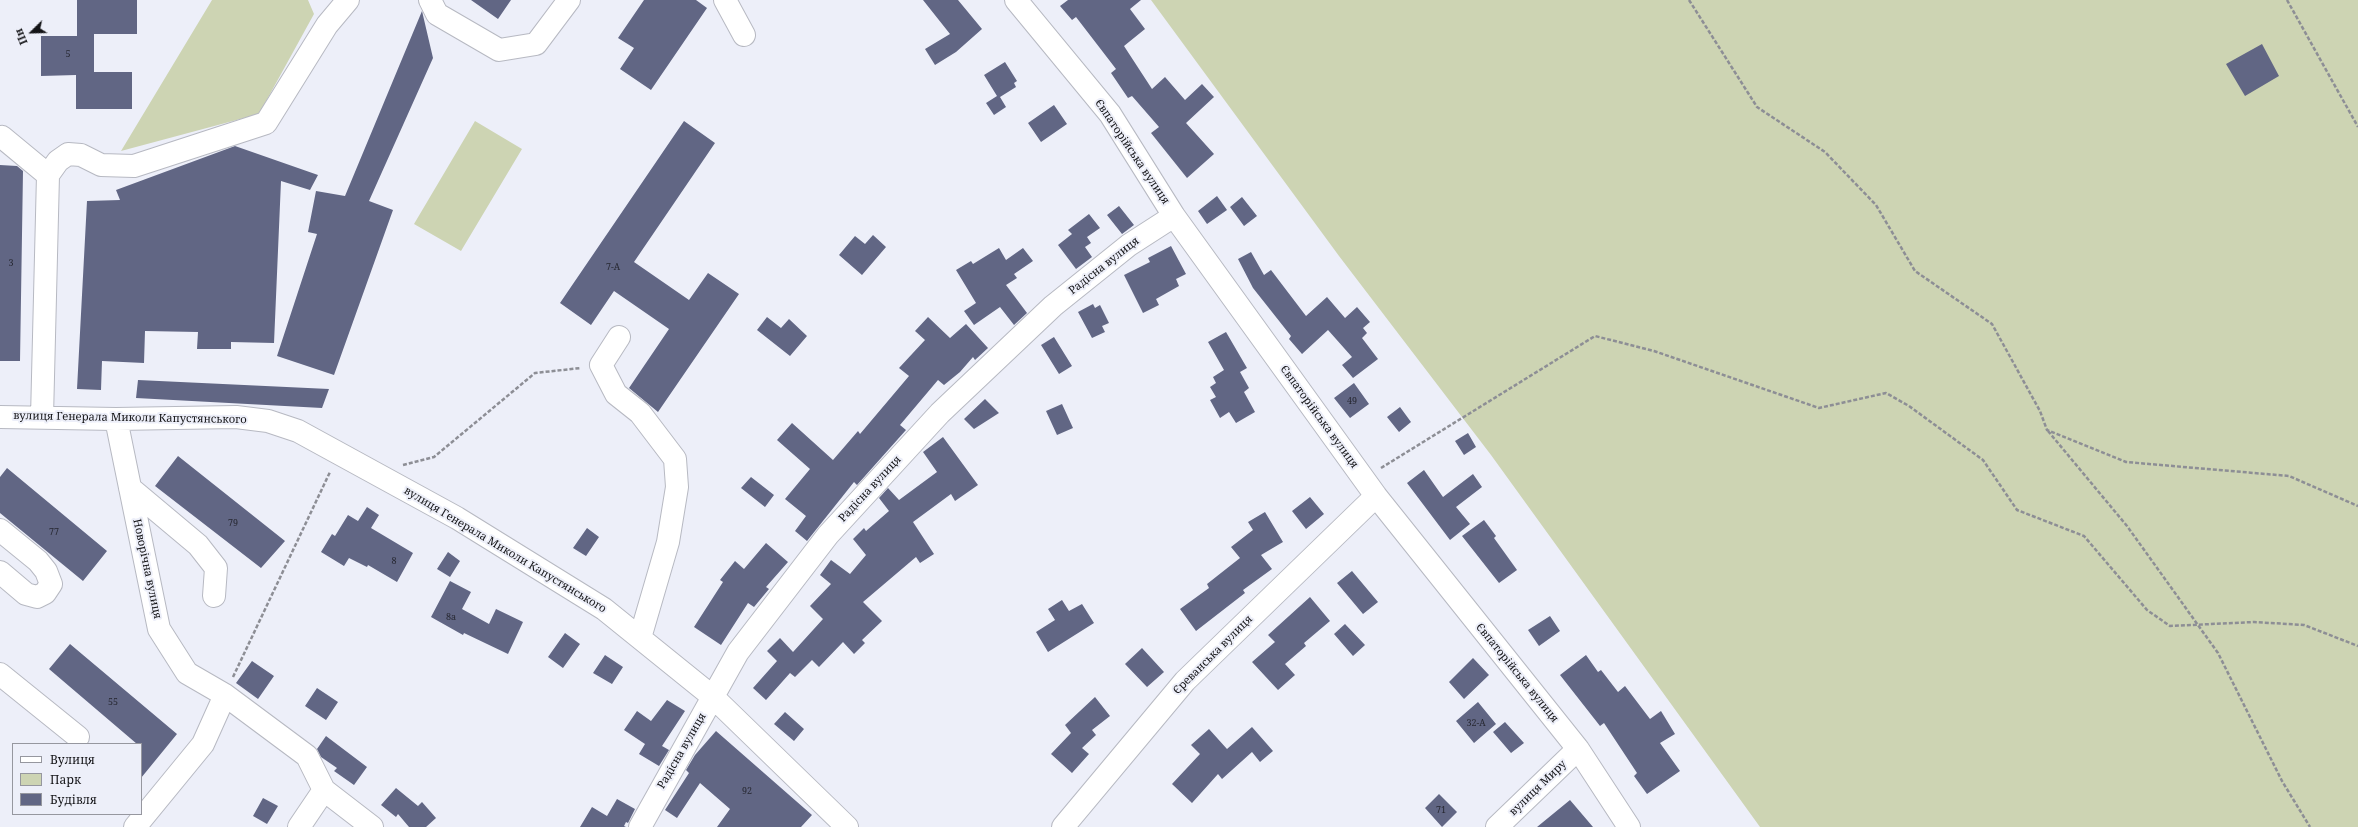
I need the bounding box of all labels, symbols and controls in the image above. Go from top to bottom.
north arrow [12,12,52,52]
text: Пн [10,26,31,47]
house number: 5 [65,49,71,59]
street label: Євпаторійська вулиця [1092,97,1172,207]
street label: Радісна вулиця [1066,234,1142,298]
house number: 3 [8,258,14,268]
house number: 7-А [606,262,620,272]
street label: Євпаторійська вулиця [1277,363,1361,471]
house number: 49 [1347,396,1357,406]
street label: вулиця Генерала Миколи Капустянського [13,409,247,427]
street label: Радісна вулиця [836,453,904,525]
street label: вулиця Генерала Миколи Капустянського [402,484,608,616]
street label: Новорічна вулиця [130,518,164,620]
house number: 79 [228,518,238,528]
house number: 77 [49,527,59,537]
house number: 8 [391,556,397,566]
house number: 8а [446,612,456,622]
street label: Єреванська вулиця [1171,613,1255,697]
street label: Євпаторійська вулиця [1473,621,1561,725]
house number: 55 [108,697,118,707]
street label: Радісна вулиця [655,711,709,791]
house number: 32-А [1466,718,1486,728]
legend [12,743,142,815]
text: Вулиця [50,751,95,768]
street label: вулиця Миру [1507,758,1569,818]
text: Парк [50,771,81,788]
house number: 92 [742,786,752,796]
text: Будівля [50,791,97,808]
house number: 71 [1436,805,1446,815]

